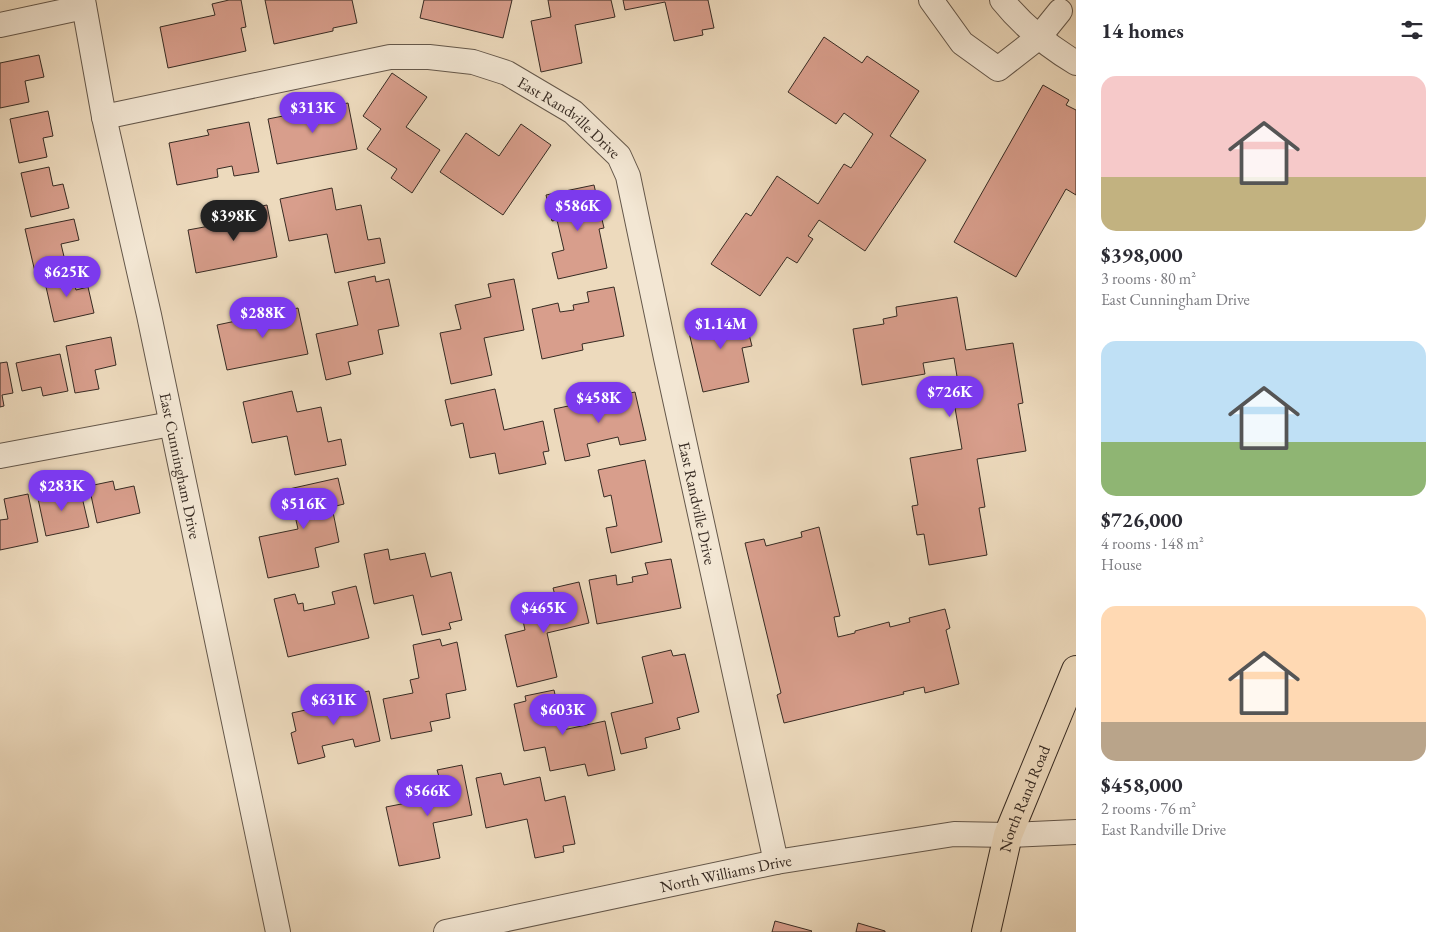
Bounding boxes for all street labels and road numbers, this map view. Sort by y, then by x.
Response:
street label: East Randville Drive [514,71,626,163]
street label: East Cunningham Drive [155,391,206,541]
street label: East Randville Drive [674,440,721,567]
street label: North Rand Road [994,741,1055,854]
street label: North Williams Drive [658,849,793,897]

